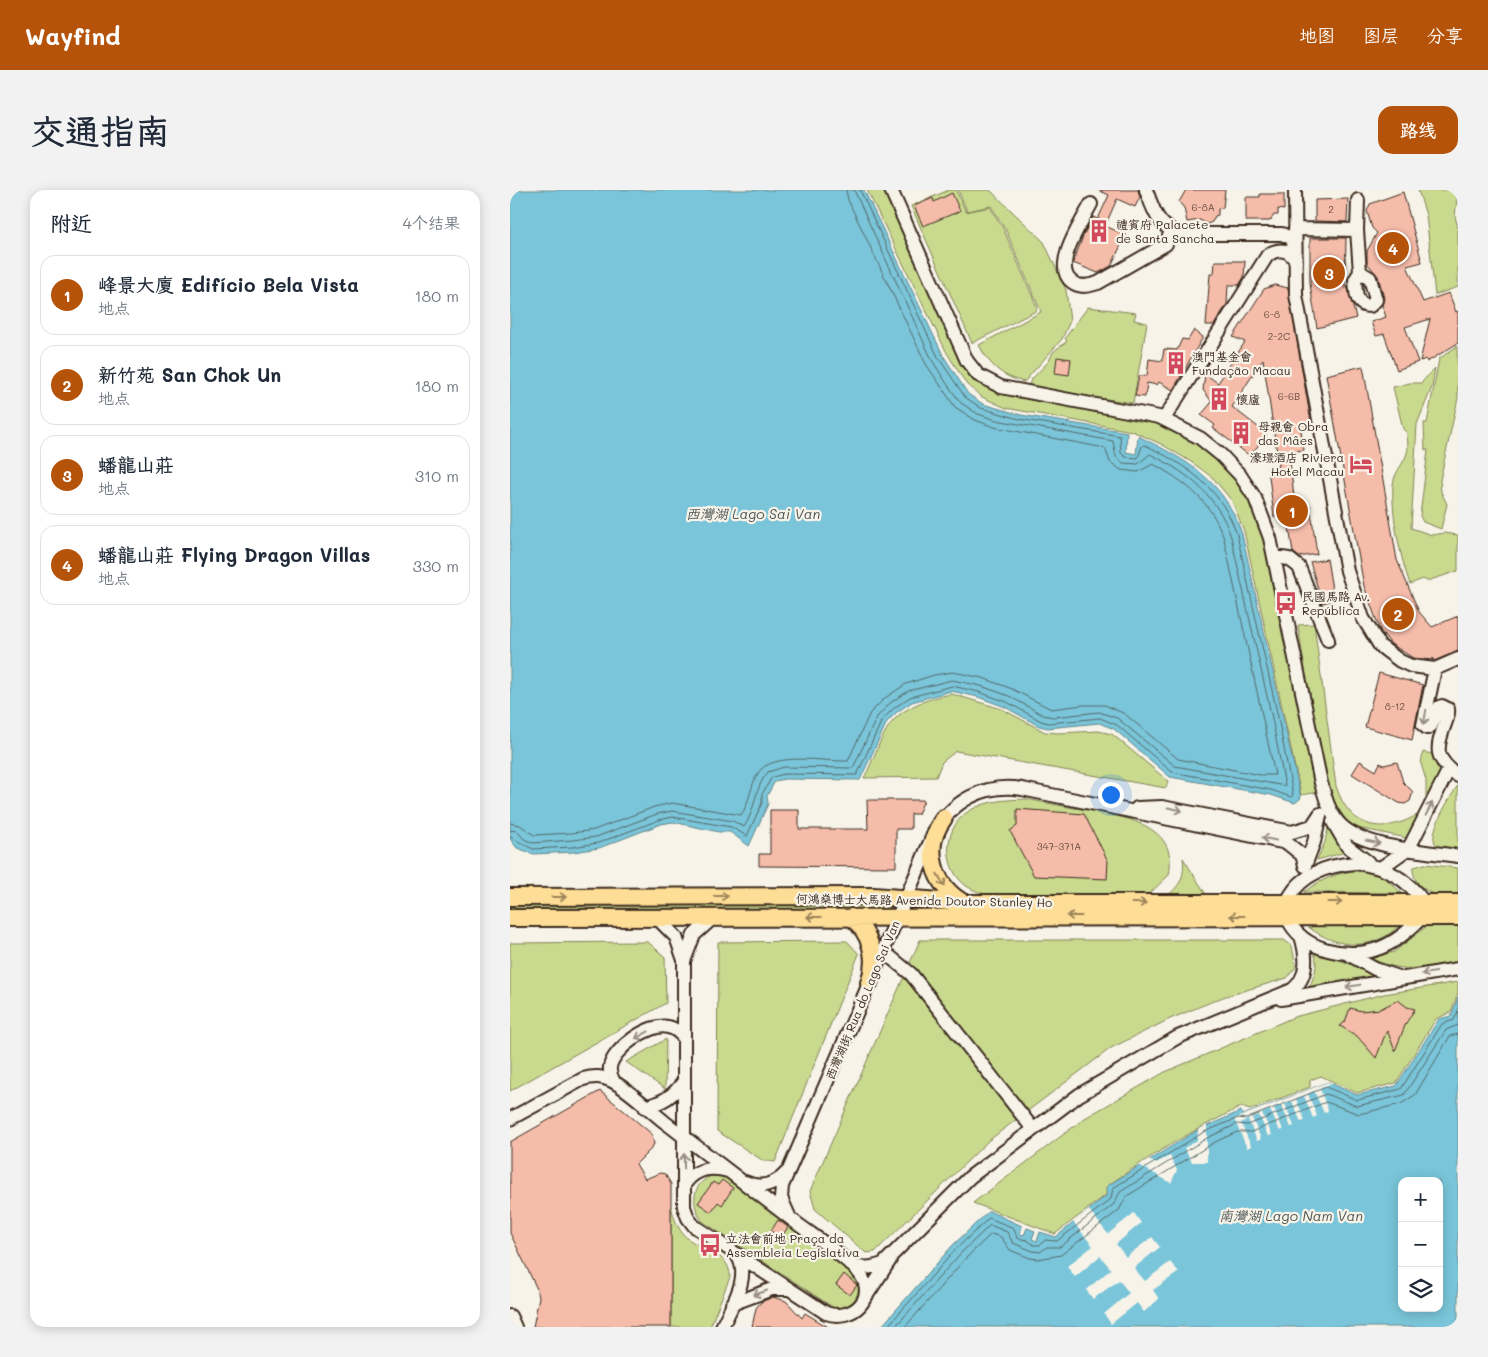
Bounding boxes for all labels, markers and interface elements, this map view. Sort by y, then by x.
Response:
text: Wayfind [25,20,121,51]
text: 地图 [1299,23,1335,47]
text: 图层 [1363,23,1399,47]
text: 分享 [1427,23,1463,47]
button: 路线 [1378,106,1458,154]
text: 交通指南 [30,107,170,153]
house number: 6-8A [1191,200,1215,214]
house number: 2 [1328,202,1334,216]
text: 附近 [50,209,92,236]
text: 4个结果 [403,212,460,233]
place label: 禮賓府 Palacete de Santa Sancha [1116,216,1215,246]
building icon: 禮賓府 Palacete de Santa Sancha [1086,218,1112,244]
pin: 4 [1377,229,1409,267]
pin: 3 [1313,254,1345,292]
text: 峰景大廈 Edifício Bela Vista [98,272,359,297]
text: 1 [63,285,71,306]
text: 180 m [414,285,459,306]
text: 地点 [98,297,130,318]
house number: 6-8 [1264,307,1280,321]
house number: 2-2C [1268,329,1290,343]
place label: 澳門基金會 Fundação Macau [1192,348,1291,378]
building icon: 澳門基金會 Fundação Macau [1163,350,1189,376]
text: 新竹苑 San Chok Un [98,362,281,387]
text: 2 [63,375,71,396]
text: 180 m [414,375,459,396]
building icon: 懷廬 [1206,386,1232,412]
text: 地点 [98,387,130,408]
house number: 6-6B [1278,389,1300,403]
place label: 懷廬 [1236,391,1260,407]
place label: 母親會 Obra das Mâes [1258,418,1329,448]
building icon: 母親會 Obra das Mâes [1228,420,1254,446]
place label: 濠璟酒店 Riviera Hotel Macau [1250,449,1344,479]
hotel icon: 濠璟酒店 Riviera Hotel Macau [1348,451,1374,477]
text: 蟠龍山莊 [98,452,174,477]
text: 3 [62,465,72,486]
text: 310 m [415,465,459,486]
text: 地点 [98,477,130,498]
pin: 1 [1276,492,1308,530]
water label: 西灣湖 Lago Sai Van [686,504,821,523]
text: 蟠龍山莊 Flying Dragon Villas [98,542,370,567]
text: 4 [62,555,72,576]
text: 330 m [413,555,459,576]
text: 地点 [98,567,130,588]
place label: 民國馬路 Av. República [1302,588,1370,618]
bus stop icon: 民國馬路 Av. República [1273,590,1299,616]
pin: 2 [1382,595,1414,633]
house number: 8-12 [1385,699,1405,713]
one-way arrow [1419,708,1429,724]
your location [1098,782,1124,808]
one-way arrow [1424,801,1434,816]
one-way arrow [1166,805,1182,815]
one-way arrow [1261,834,1277,843]
one-way arrow [1365,837,1381,847]
house number: 347-371A [1037,839,1081,853]
one-way arrow [936,872,946,886]
street label: 何鴻燊博士大馬路 Avenida Doutor Stanley Ho [796,890,1052,910]
one-way arrow [712,891,729,901]
one-way arrow [550,892,566,902]
one-way arrow [1326,897,1343,907]
one-way arrow [1130,898,1147,908]
one-way arrow [1067,911,1083,921]
one-way arrow [1229,911,1246,921]
one-way arrow [806,912,822,922]
street label: 西灣湖街 Rua do Lago Sai Van [821,918,903,1082]
one-way arrow [1422,968,1438,978]
one-way arrow [1345,982,1361,992]
one-way arrow [635,1030,649,1040]
one-way arrow [679,1153,689,1169]
map controls [1398,1177,1443,1312]
button: + [1398,1177,1443,1222]
water label: 南灣湖 Lago Nam Van [1219,1206,1363,1225]
button: − [1398,1222,1443,1267]
place label: 立法會前地 Praça da Assembleia Legislativa [726,1230,860,1260]
bus stop icon: 立法會前地 Praça da Assembleia Legislativa [697,1232,723,1258]
button: layers [1398,1267,1443,1312]
one-way arrow [752,1288,768,1298]

